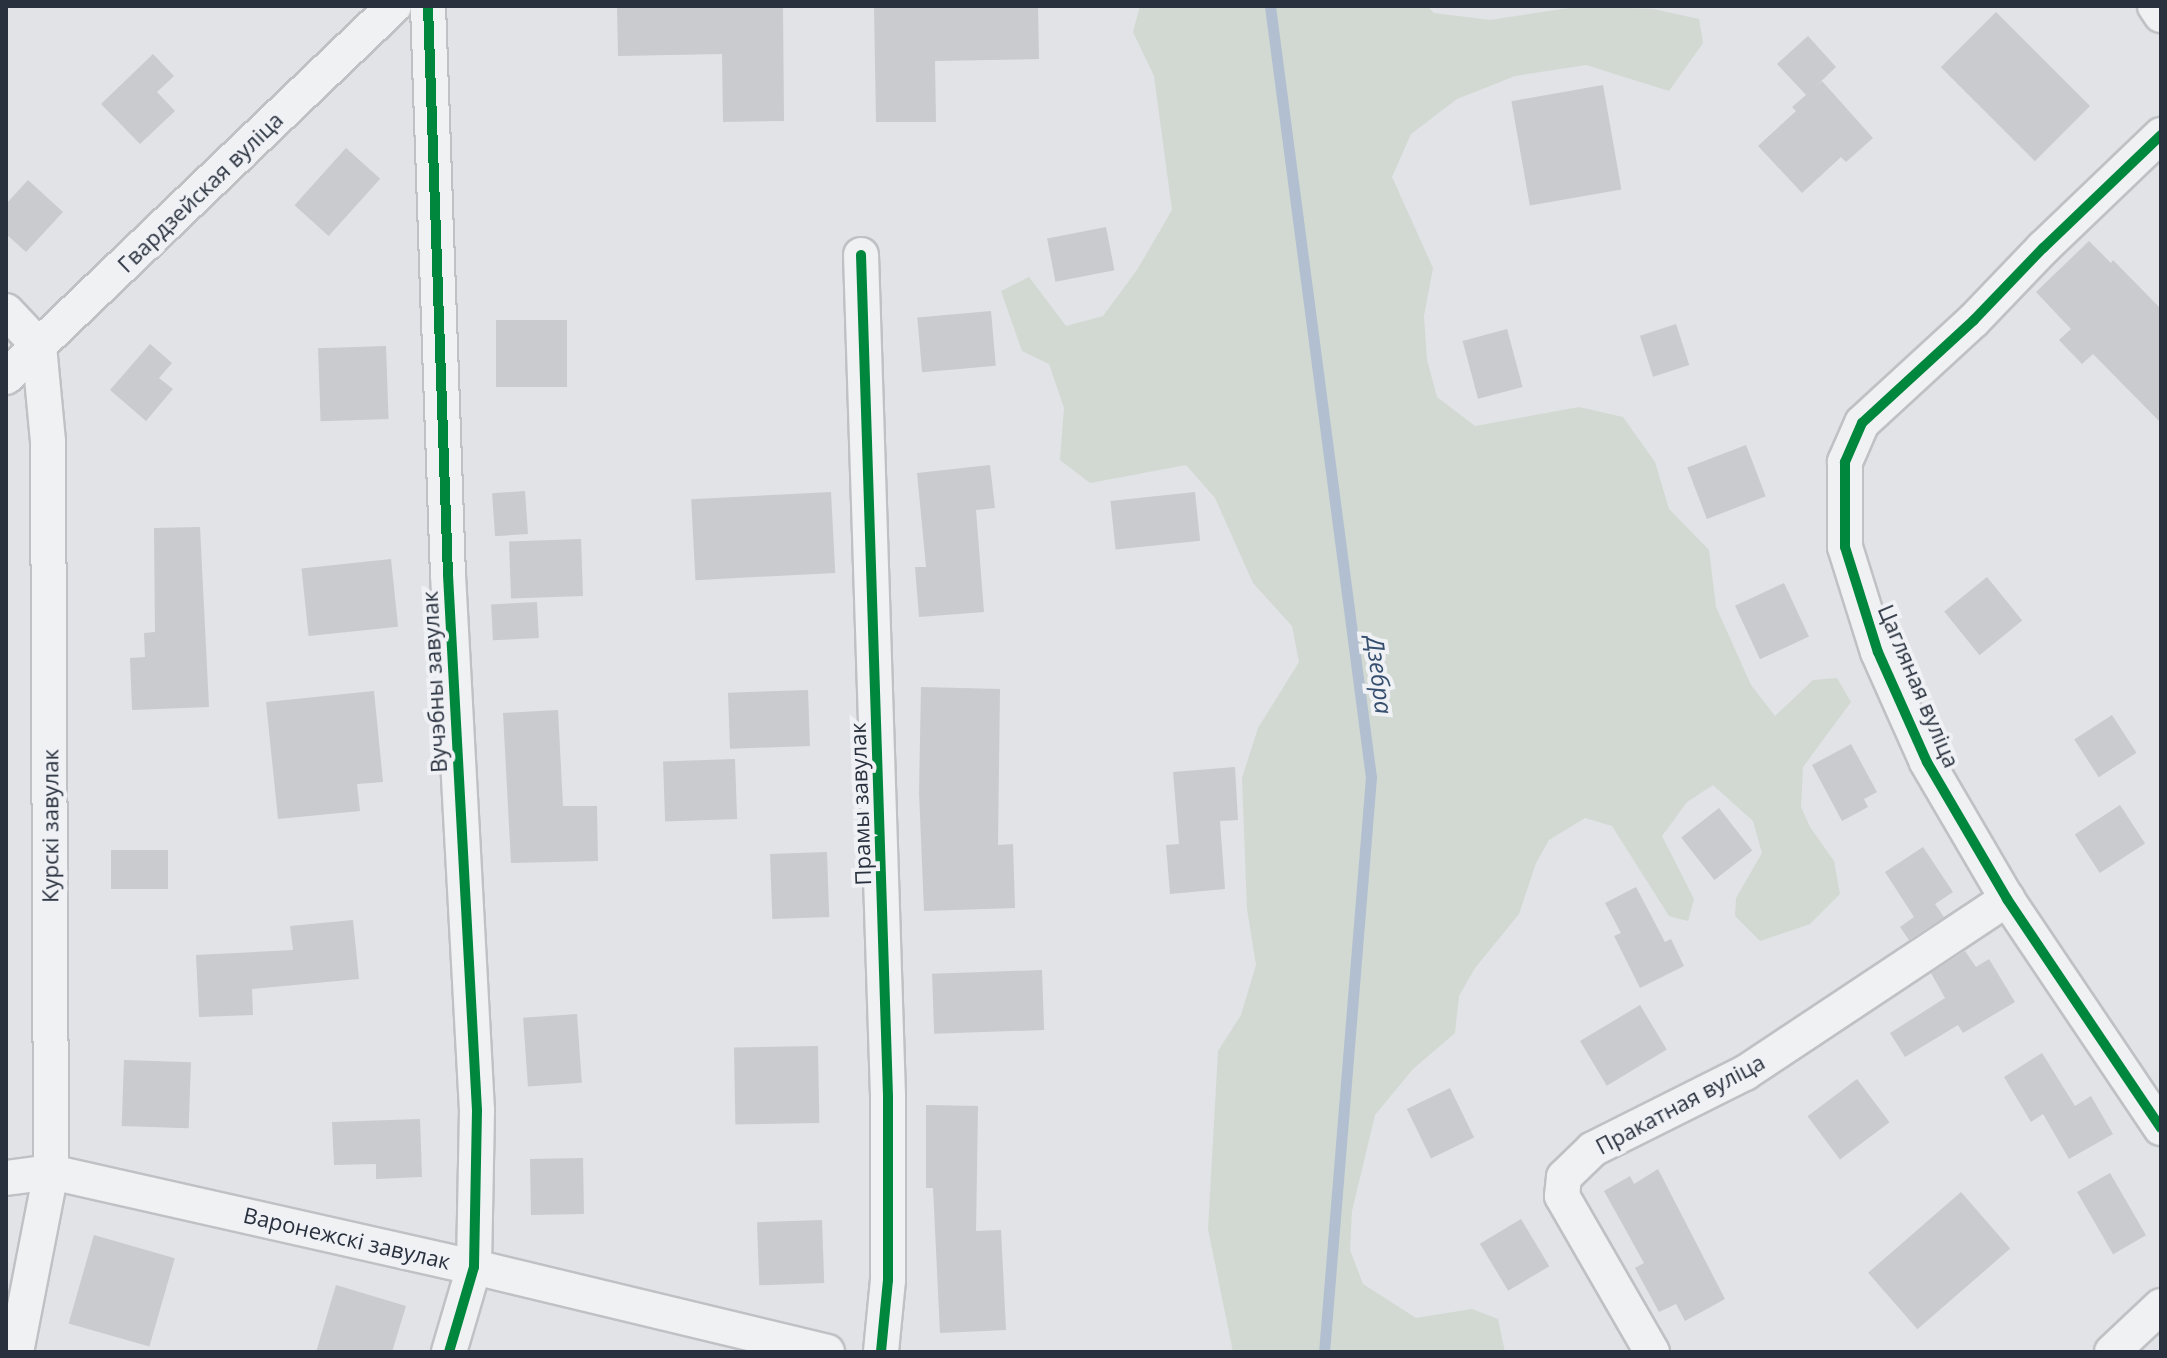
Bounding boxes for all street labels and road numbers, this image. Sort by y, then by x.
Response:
street label: Гвардзейская вуліца [112,106,288,278]
street label: Вучэбны завулак [416,591,452,773]
street label: Цагляная вуліца [1873,601,1965,771]
street label: Прамы завулак [844,722,876,886]
street label: Курскі завулак [37,749,63,903]
street label: Пракатная вуліца [1591,1048,1769,1160]
street label: Варонежскі завулак [241,1201,453,1275]

